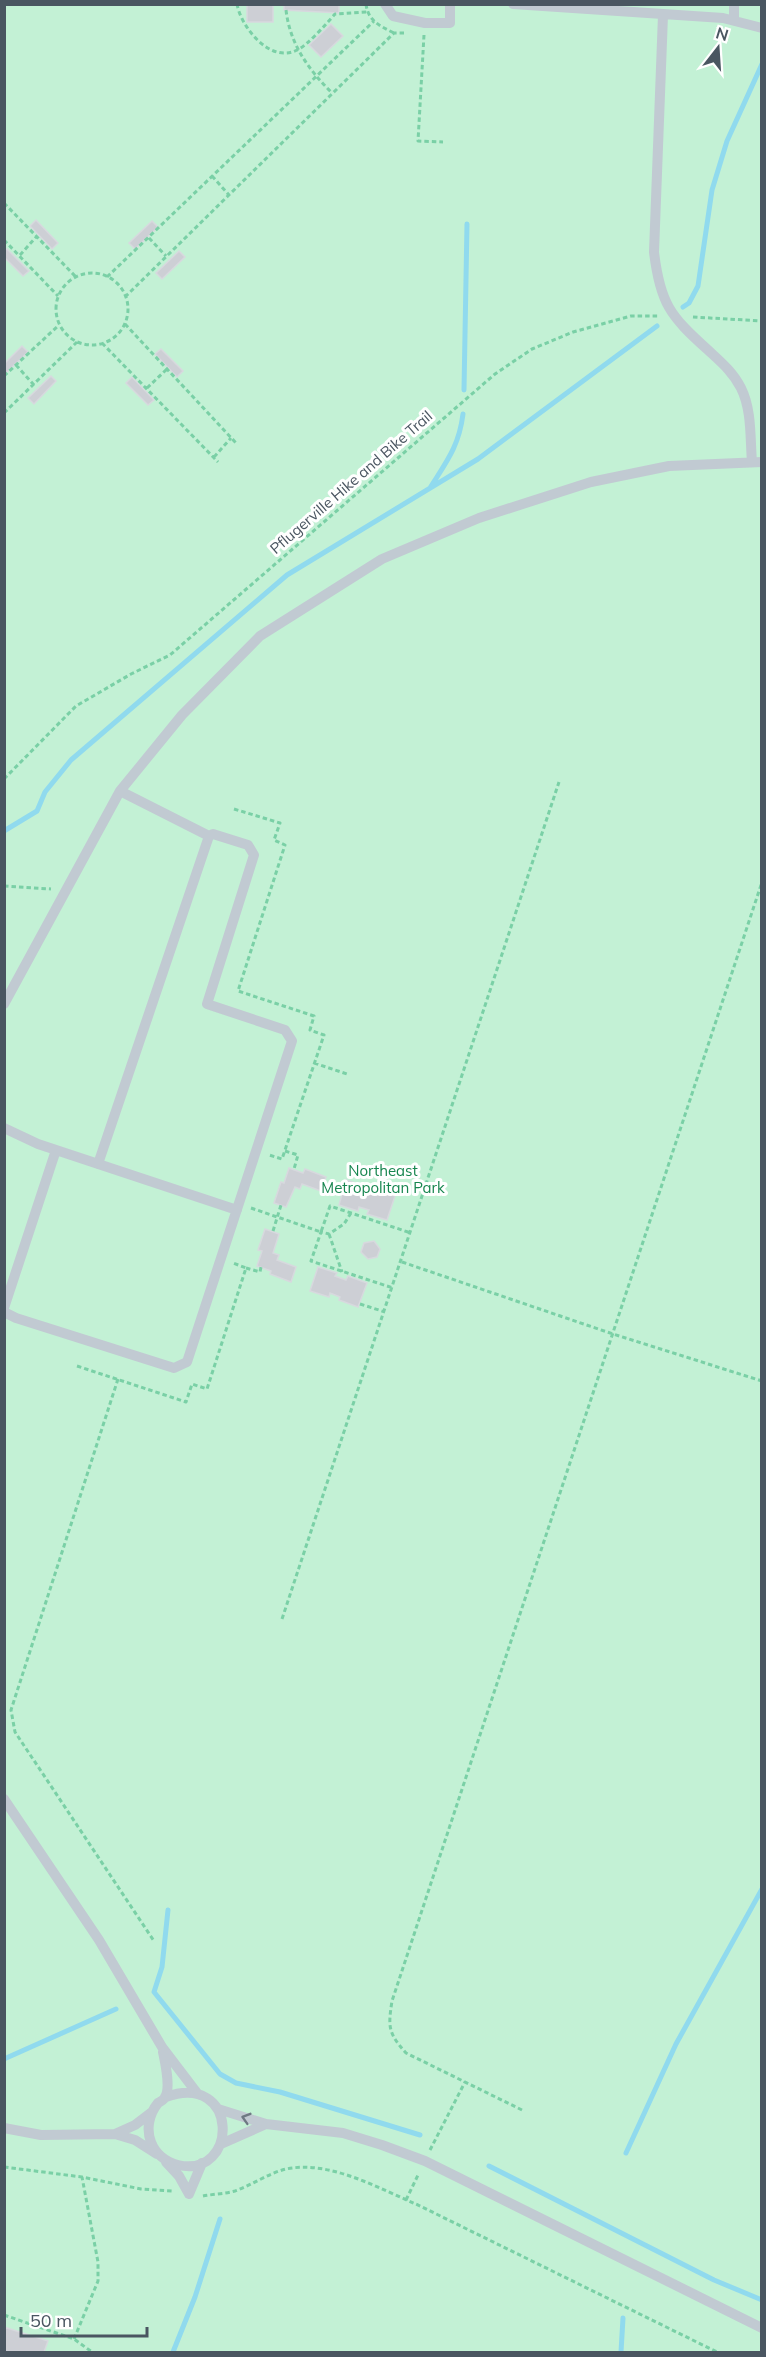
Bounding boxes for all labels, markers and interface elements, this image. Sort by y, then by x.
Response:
north arrow [688,18,748,78]
text: N [714,22,731,45]
street label: Pflugerville Hike and Bike Trail [266,406,436,558]
park label: Northeast Metropolitan Park [321,1161,445,1197]
one-way arrow [241,2113,252,2125]
scale bar [21,2300,147,2338]
text: 50 m [30,2309,72,2332]

